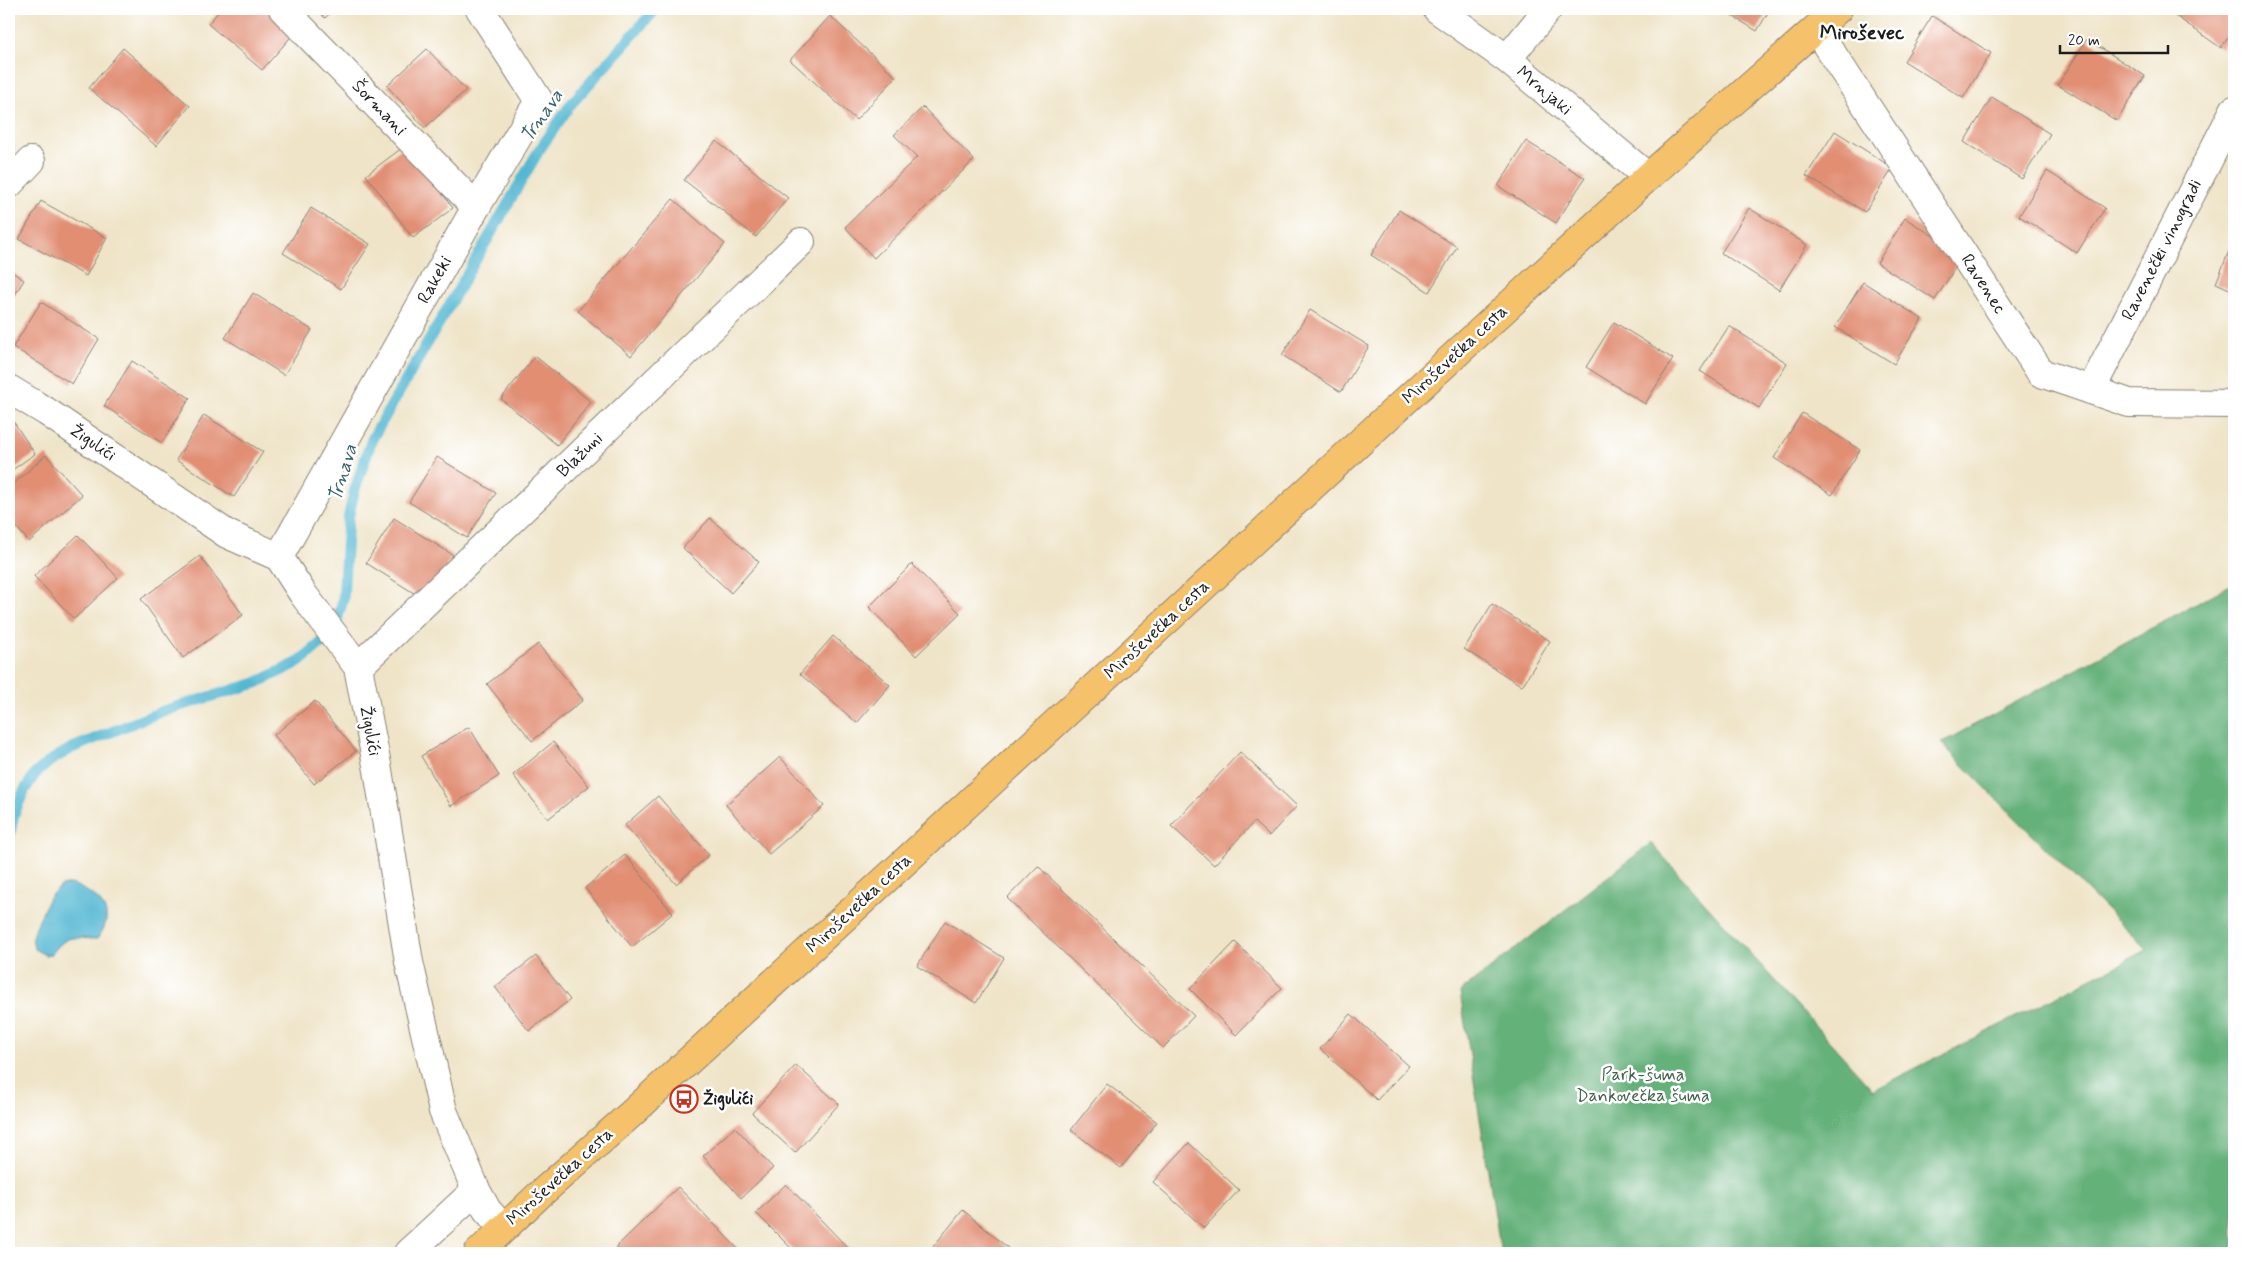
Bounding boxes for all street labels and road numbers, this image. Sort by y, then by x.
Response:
street label: Mrnjaki [1511,61,1577,121]
street label: Šormani [346,75,412,141]
street label: Ravenečki vinogradi [2116,175,2208,325]
street label: Ravenec [1955,250,2011,318]
street label: Rakeki [412,252,458,308]
street label: Miroševečka cesta [1397,300,1513,410]
street label: Žigulići [65,419,121,467]
street label: Blažuni [552,427,608,483]
street label: Miroševečka cesta [1099,575,1215,685]
street label: Žigulići [353,704,387,758]
street label: Miroševečka cesta [801,849,917,959]
street label: Miroševečka cesta [501,1123,619,1231]

